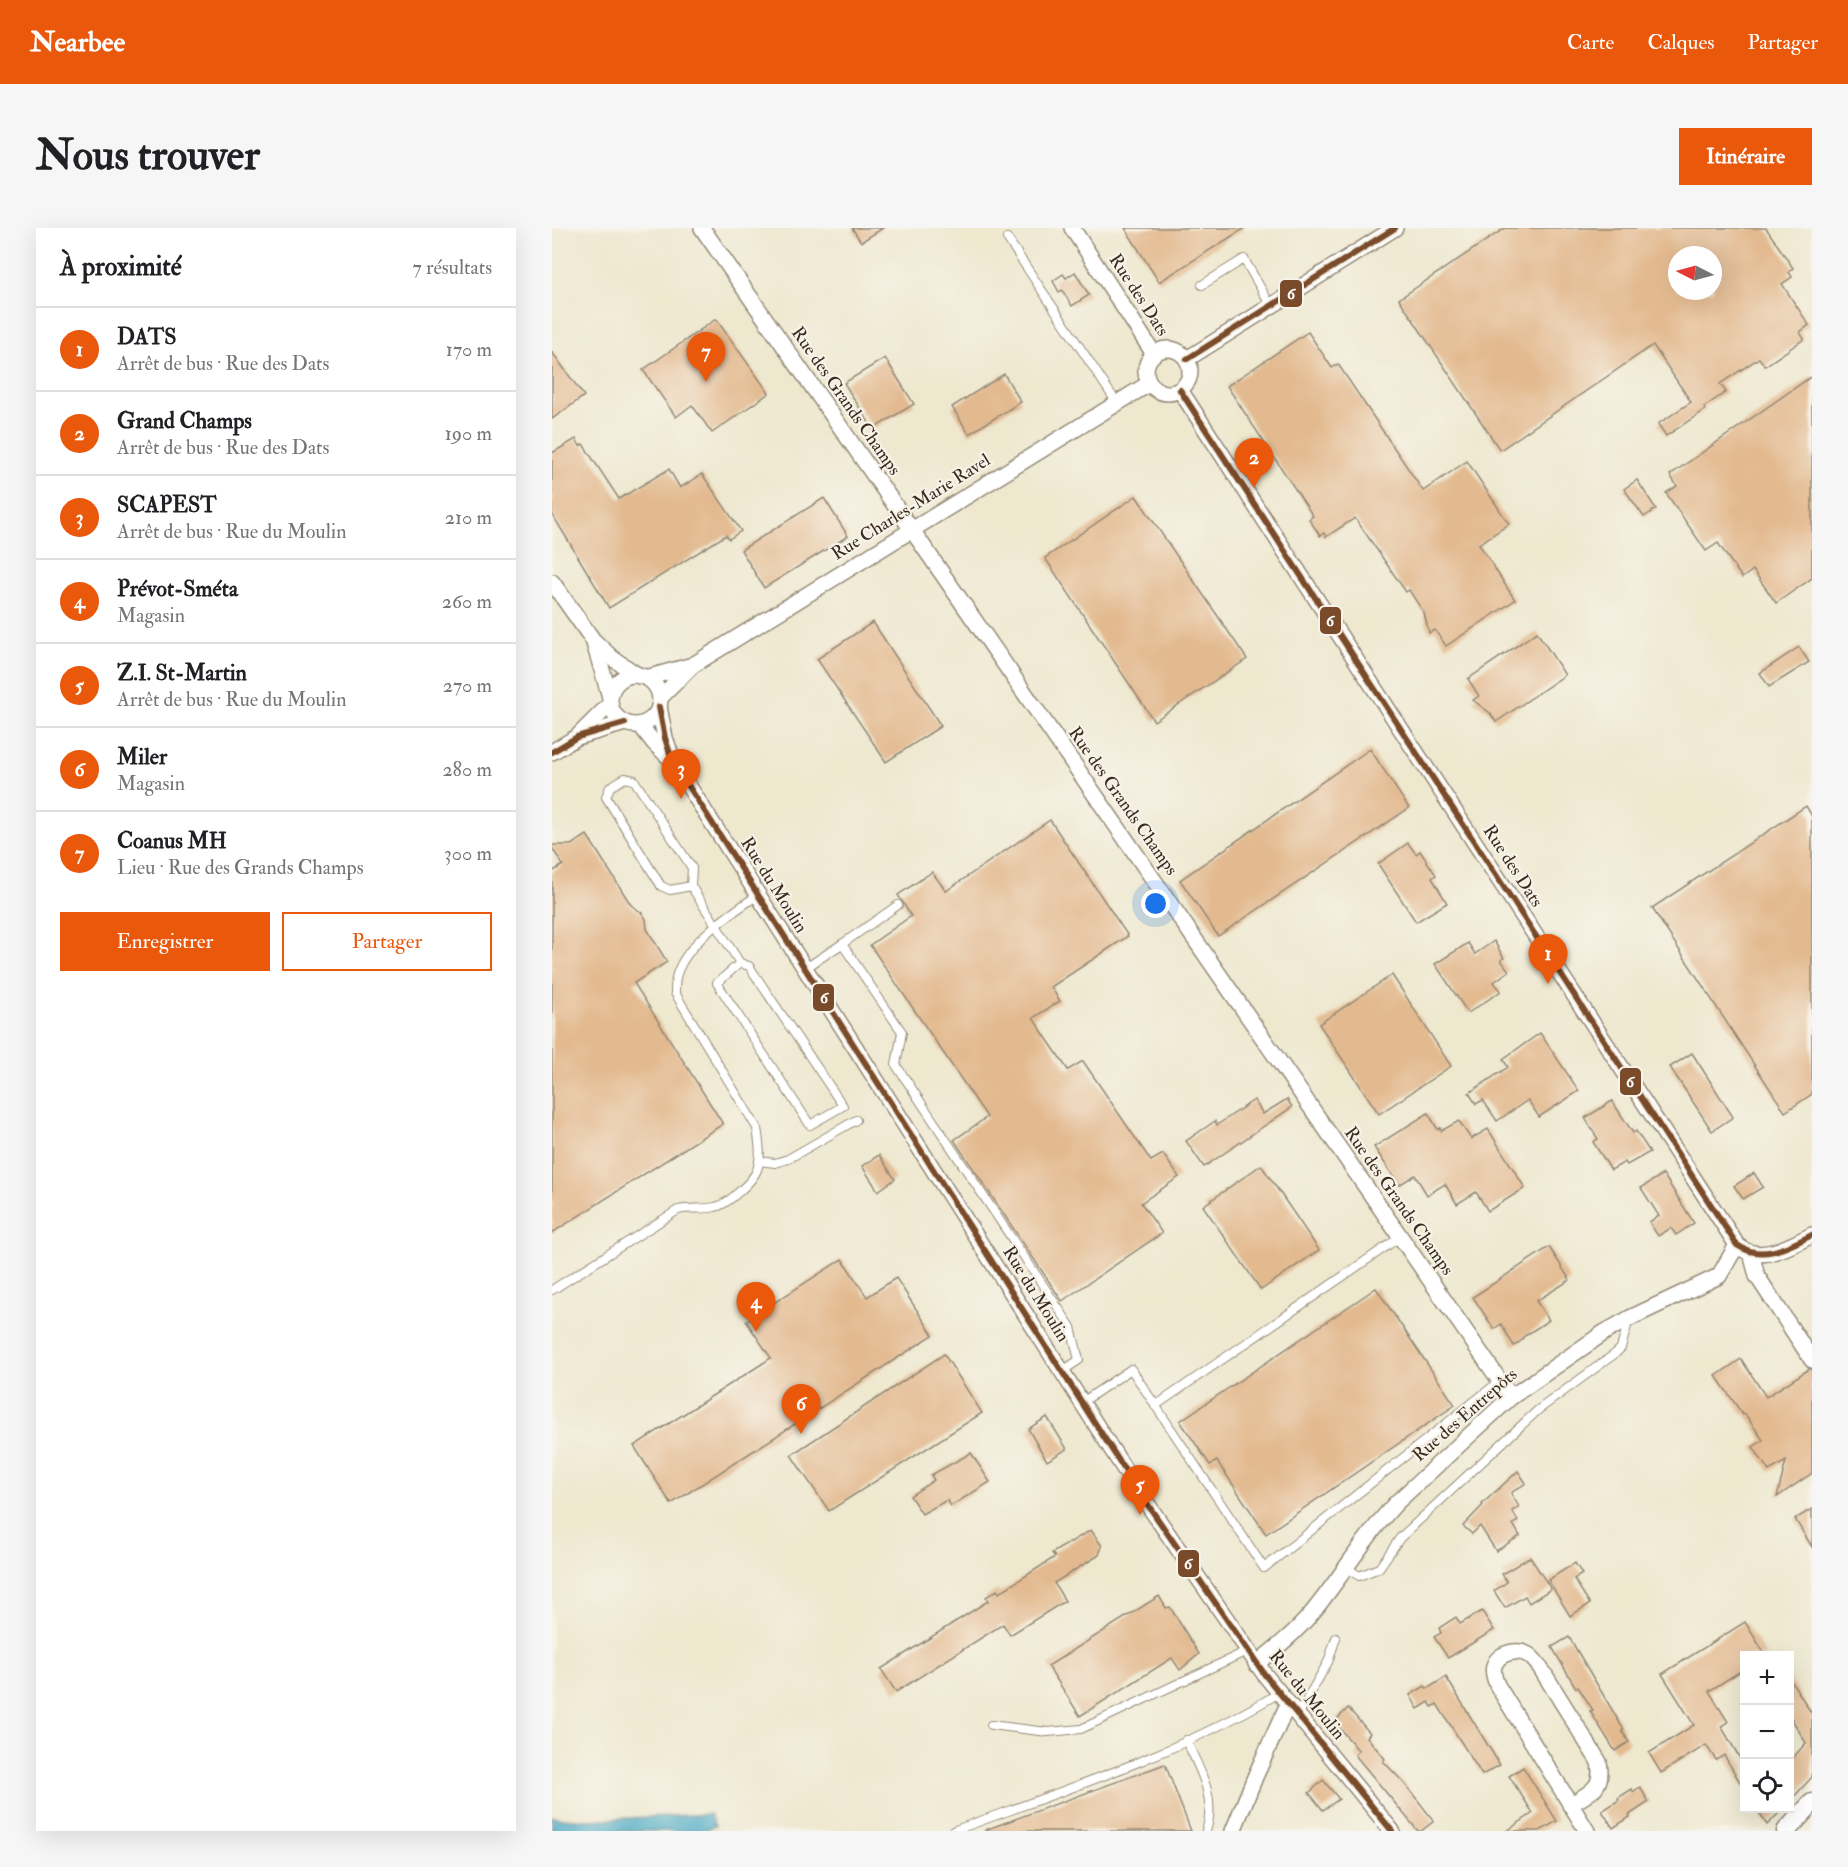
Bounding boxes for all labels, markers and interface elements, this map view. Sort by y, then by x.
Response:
text: Nearbee [30,25,125,60]
text: Carte [1567,29,1614,56]
text: Calques [1647,29,1714,56]
text: Partager [1747,29,1818,56]
button: Itinéraire [1679,128,1812,185]
text: Nous trouver [36,130,260,182]
north arrow [1668,246,1722,300]
street label: Rue des Dats [1104,249,1174,341]
text: À proximité [60,251,182,283]
text: 7 résultats [413,255,492,280]
line badge: 6 [1279,279,1303,308]
text: 6 [1287,284,1297,304]
street label: Rue des Grands Champs [786,322,906,480]
text: DATS [117,323,176,351]
pin: 7 [686,332,726,382]
text: 1 [76,337,83,362]
text: 170 m [446,337,492,362]
text: Arrêt de bus · Rue des Dats [117,351,329,376]
text: Grand Champs [117,407,252,435]
text: 2 [74,421,85,446]
text: 190 m [445,421,492,446]
text: Arrêt de bus · Rue des Dats [117,435,329,460]
pin: 2 [1234,438,1274,488]
street label: Rue Charles-Marie Ravel [827,449,995,565]
text: SCAPEST [117,491,217,519]
text: 3 [76,505,83,530]
text: 210 m [445,505,492,530]
text: Arrêt de bus · Rue du Moulin [117,519,346,544]
text: Prévot-Sméta [117,575,238,603]
text: 4 [74,589,85,614]
text: 260 m [442,589,492,614]
text: Magasin [117,603,185,628]
line badge: 6 [1319,606,1342,635]
text: 6 [1326,611,1336,631]
text: Z.I. St-Martin [117,659,247,687]
text: 5 [75,673,84,698]
text: 270 m [443,673,492,698]
text: Arrêt de bus · Rue du Moulin [117,687,346,712]
street label: Rue des Grands Champs [1063,722,1183,880]
text: Miler [117,743,167,771]
pin: 3 [662,750,700,799]
text: 6 [74,757,85,782]
text: 280 m [442,757,492,782]
text: Magasin [117,771,185,796]
street label: Rue des Dats [1478,820,1548,912]
text: Coanus MH [117,827,227,855]
street label: Rue du Moulin [735,833,813,937]
text: 7 [75,841,84,866]
text: 300 m [444,841,492,866]
text: Lieu · Rue des Grands Champs [117,855,364,880]
your location [1141,889,1170,918]
button: Enregistrer [60,912,270,971]
button: Partager [282,912,492,971]
pin: 1 [1528,934,1568,984]
line badge: 6 [812,983,835,1012]
text: 6 [820,988,830,1008]
line badge: 6 [1619,1067,1642,1096]
text: 6 [1626,1072,1636,1092]
street label: Rue des Grands Champs [1339,1122,1459,1280]
street label: Rue du Moulin [997,1242,1075,1346]
pin: 4 [736,1282,776,1332]
street label: Rue des Entrepôts [1408,1363,1522,1467]
pin: 6 [782,1384,820,1434]
pin: 5 [1120,1466,1160,1515]
line badge: 6 [1177,1549,1200,1578]
text: 6 [1184,1554,1194,1574]
street label: Rue du Moulin [1264,1645,1350,1745]
map controls [1740,1651,1794,1813]
button: + [1740,1651,1794,1705]
button: − [1740,1705,1794,1759]
button: locate [1740,1759,1794,1813]

